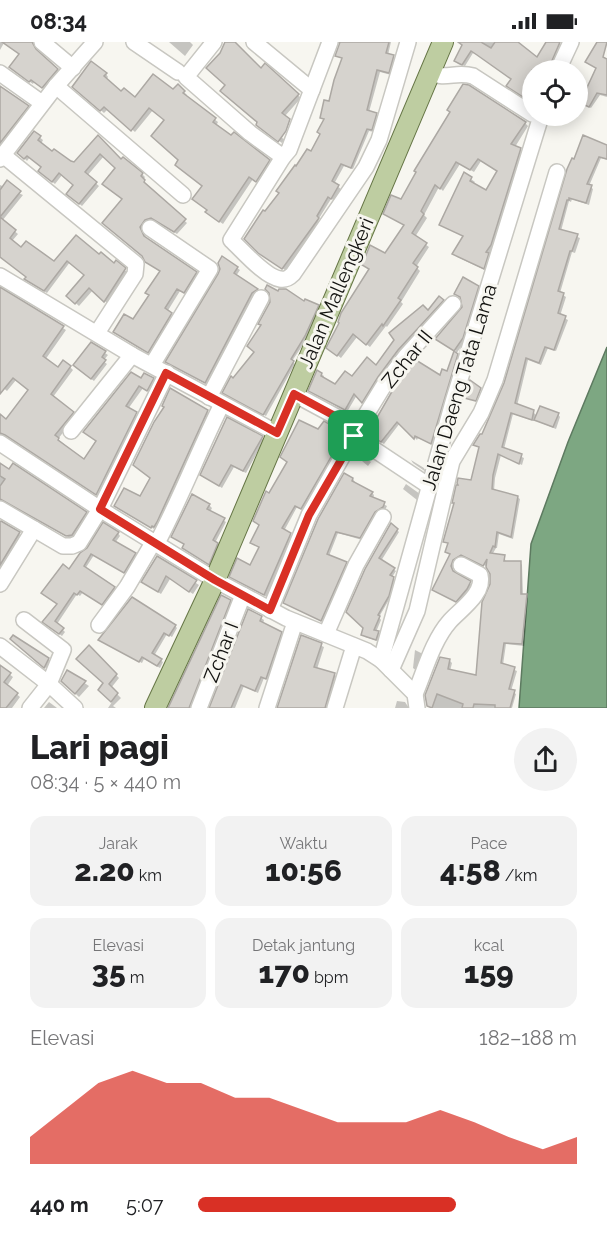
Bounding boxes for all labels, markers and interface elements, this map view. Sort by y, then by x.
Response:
text: 08:34 [30,8,87,34]
map controls [522,60,588,126]
button: locate [522,60,588,126]
street label: Jalan Mallengkeri [293,214,379,372]
street label: Jalan Daeng Tata Lama [416,281,502,493]
street label: Zchar II [376,325,438,393]
pin [328,410,379,461]
icon: arrive [337,419,370,452]
street label: Zchar I [199,619,243,685]
text: Lari pagi [30,728,169,767]
button: share [514,728,577,791]
text: 08:34 · 5 × 440 m [30,770,181,794]
text: Jarak [99,834,138,853]
text: Waktu [280,834,327,853]
text: Pace [470,834,507,853]
text: 2.20 [74,853,135,888]
text: 10:56 [265,853,342,888]
text: 4:58 [440,853,501,888]
text: km [135,866,162,885]
text: /km [501,866,538,885]
text: Elevasi [92,936,144,955]
text: Detak jantung [252,936,355,955]
text: kcal [474,936,504,955]
text: 35 [92,955,126,990]
text: 170 [259,955,310,990]
text: 159 [464,955,514,990]
text: m [126,968,144,987]
text: bpm [310,968,348,987]
text: Elevasi [30,1026,94,1050]
text: 182–188 m [479,1026,577,1050]
text: 440 m [30,1193,89,1217]
text: 5:07 [126,1193,163,1217]

